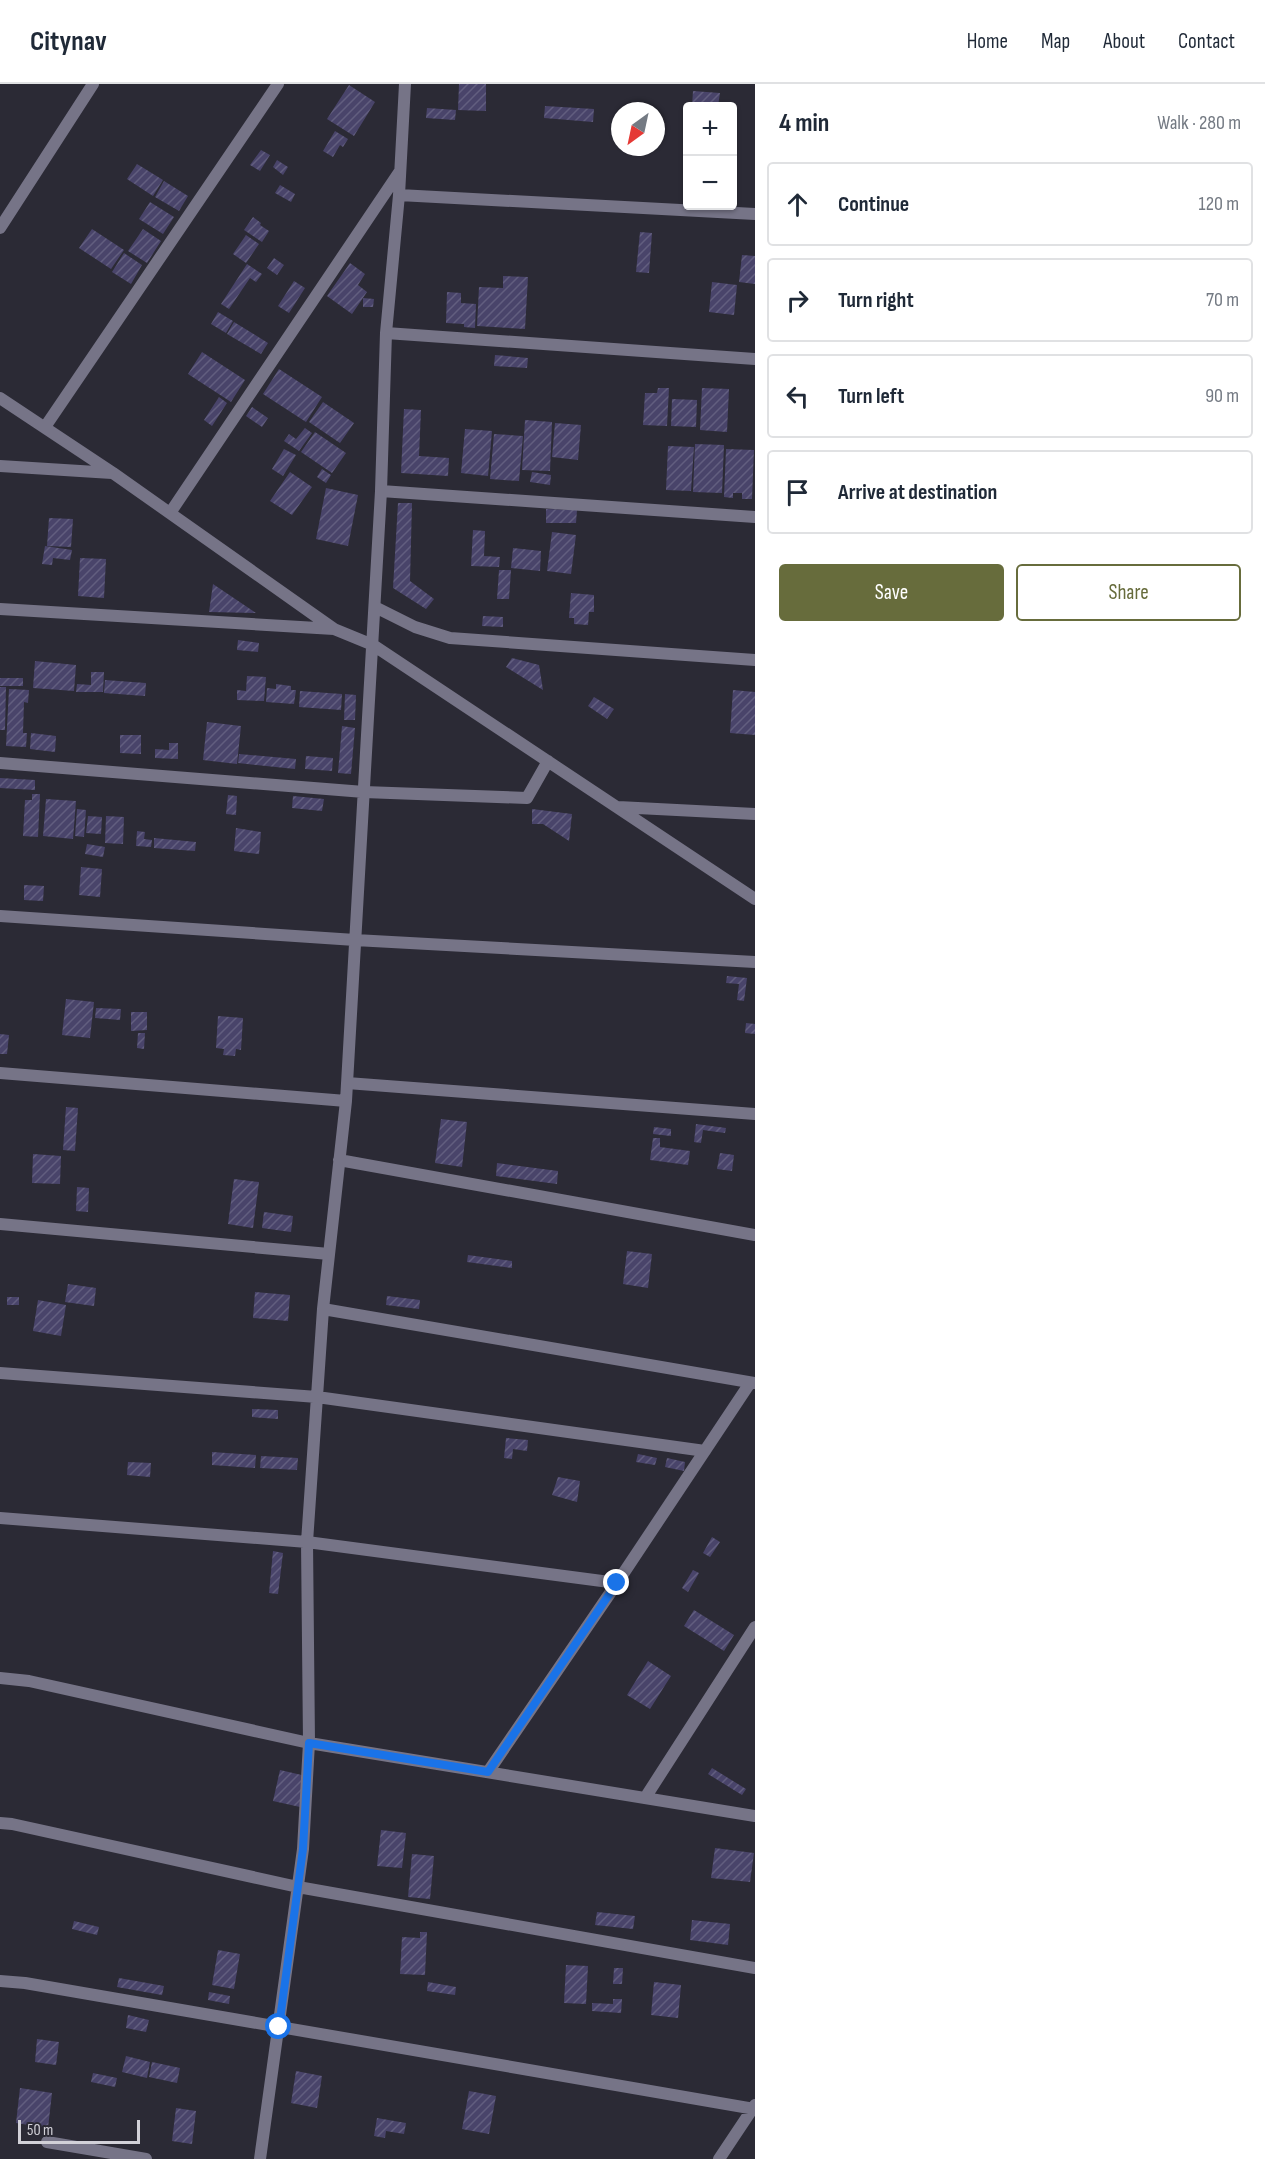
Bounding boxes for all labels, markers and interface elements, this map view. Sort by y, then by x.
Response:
text: Citynav [30,25,107,58]
text: Home [967,29,1008,54]
text: Map [1041,29,1070,54]
text: About [1103,29,1145,54]
text: Contact [1178,29,1235,54]
north arrow [611,102,665,156]
map controls [683,102,737,210]
button: + [683,102,737,156]
text: 4 min [779,108,829,139]
text: Walk · 280 m [1157,111,1241,135]
button: − [683,156,737,210]
icon: ahead [781,188,814,221]
text: Continue [838,191,909,218]
text: 120 m [1199,192,1239,216]
icon: right [781,284,814,317]
text: Turn right [838,287,914,314]
text: 70 m [1206,288,1239,312]
icon: left [781,380,814,413]
text: Turn left [838,383,904,410]
text: 90 m [1205,384,1239,408]
icon: arrive [781,476,814,509]
text: Arrive at destination [838,479,997,506]
button: Save [779,564,1004,621]
button: Share [1016,564,1241,621]
route end [603,1569,629,1595]
route start [265,2013,291,2039]
scale bar [18,2117,140,2144]
text: 50 m [27,2121,53,2140]

